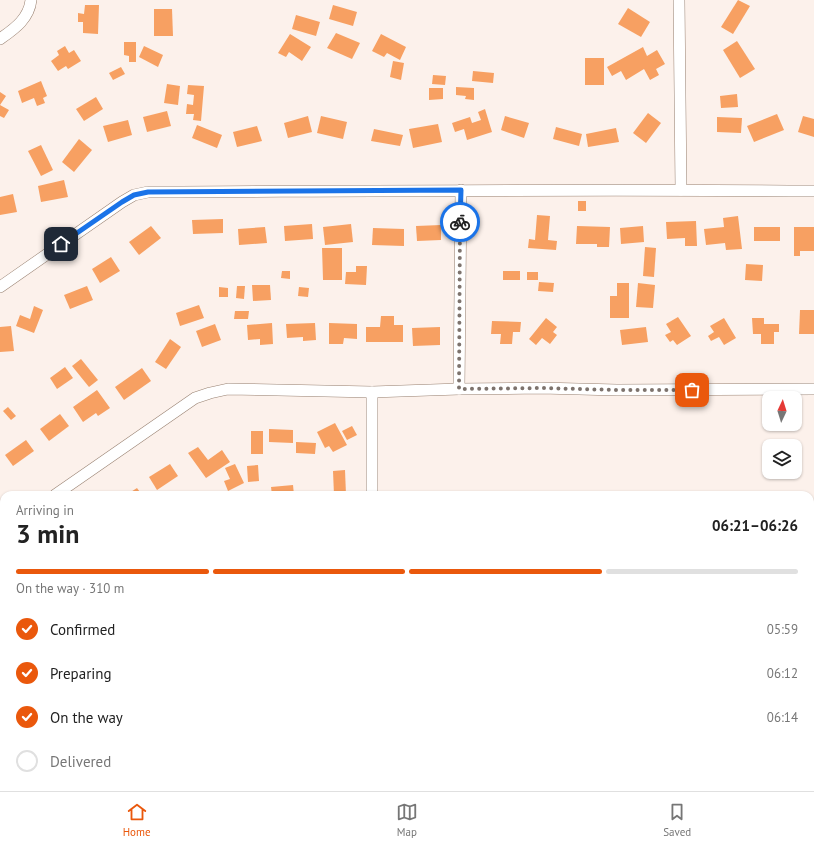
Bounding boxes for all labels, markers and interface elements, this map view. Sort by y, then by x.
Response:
courier [440,202,480,242]
icon: bike [449,211,471,233]
pin [44,227,78,261]
icon: home [50,233,72,255]
pin [675,373,709,407]
icon: bag [681,379,703,401]
north arrow [762,391,802,431]
map controls [762,391,802,479]
button: layers [762,439,802,479]
text: Arriving in [16,502,74,519]
text: 06:21–06:26 [712,516,798,535]
text: 3 min [16,517,79,550]
text: On the way · 310 m [16,580,124,597]
icon: check [16,618,38,640]
text: Confirmed [50,620,115,639]
text: 05:59 [767,621,798,638]
icon: check [16,662,38,684]
text: Preparing [50,664,112,683]
text: 06:12 [767,665,798,682]
icon: check [16,706,38,728]
text: On the way [50,708,123,727]
text: 06:14 [767,709,798,726]
text: Delivered [50,752,111,771]
tab: Home [123,801,151,839]
tab: Map [396,801,418,839]
tab: Saved [663,801,691,839]

